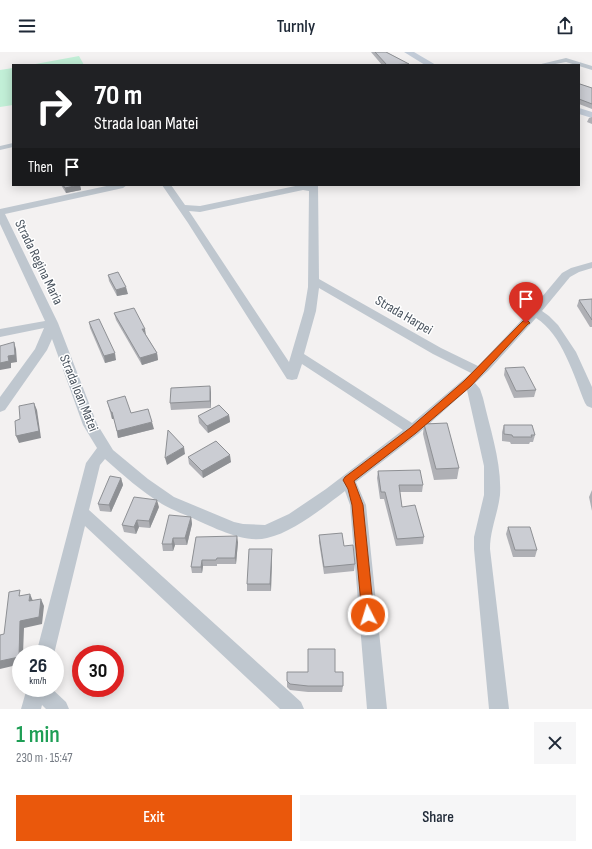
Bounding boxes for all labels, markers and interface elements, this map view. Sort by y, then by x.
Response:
icon: menu [16,15,38,37]
icon: share [554,15,576,37]
text: Turnly [277,16,315,37]
text: 70 m [94,79,142,112]
icon: right [28,80,80,132]
text: Strada Ioan Matei [94,113,198,134]
icon: arrive [61,156,83,178]
text: Then [28,158,53,177]
street label: Strada Regina Maria [11,217,67,307]
pin [509,282,543,323]
icon: arrive [515,288,537,310]
street label: Strada Harpei [372,292,436,338]
street label: Strada Ioan Matei [56,352,102,434]
position arrow [347,594,389,636]
speed limit sign: 30 [72,645,124,697]
text: 26 [29,654,47,678]
text: km/h [29,675,47,687]
text: 1 min [16,720,60,749]
button: close [534,722,576,764]
text: 230 m · 15:47 [16,750,73,766]
button: Exit [16,795,292,841]
button: Share [300,795,576,841]

